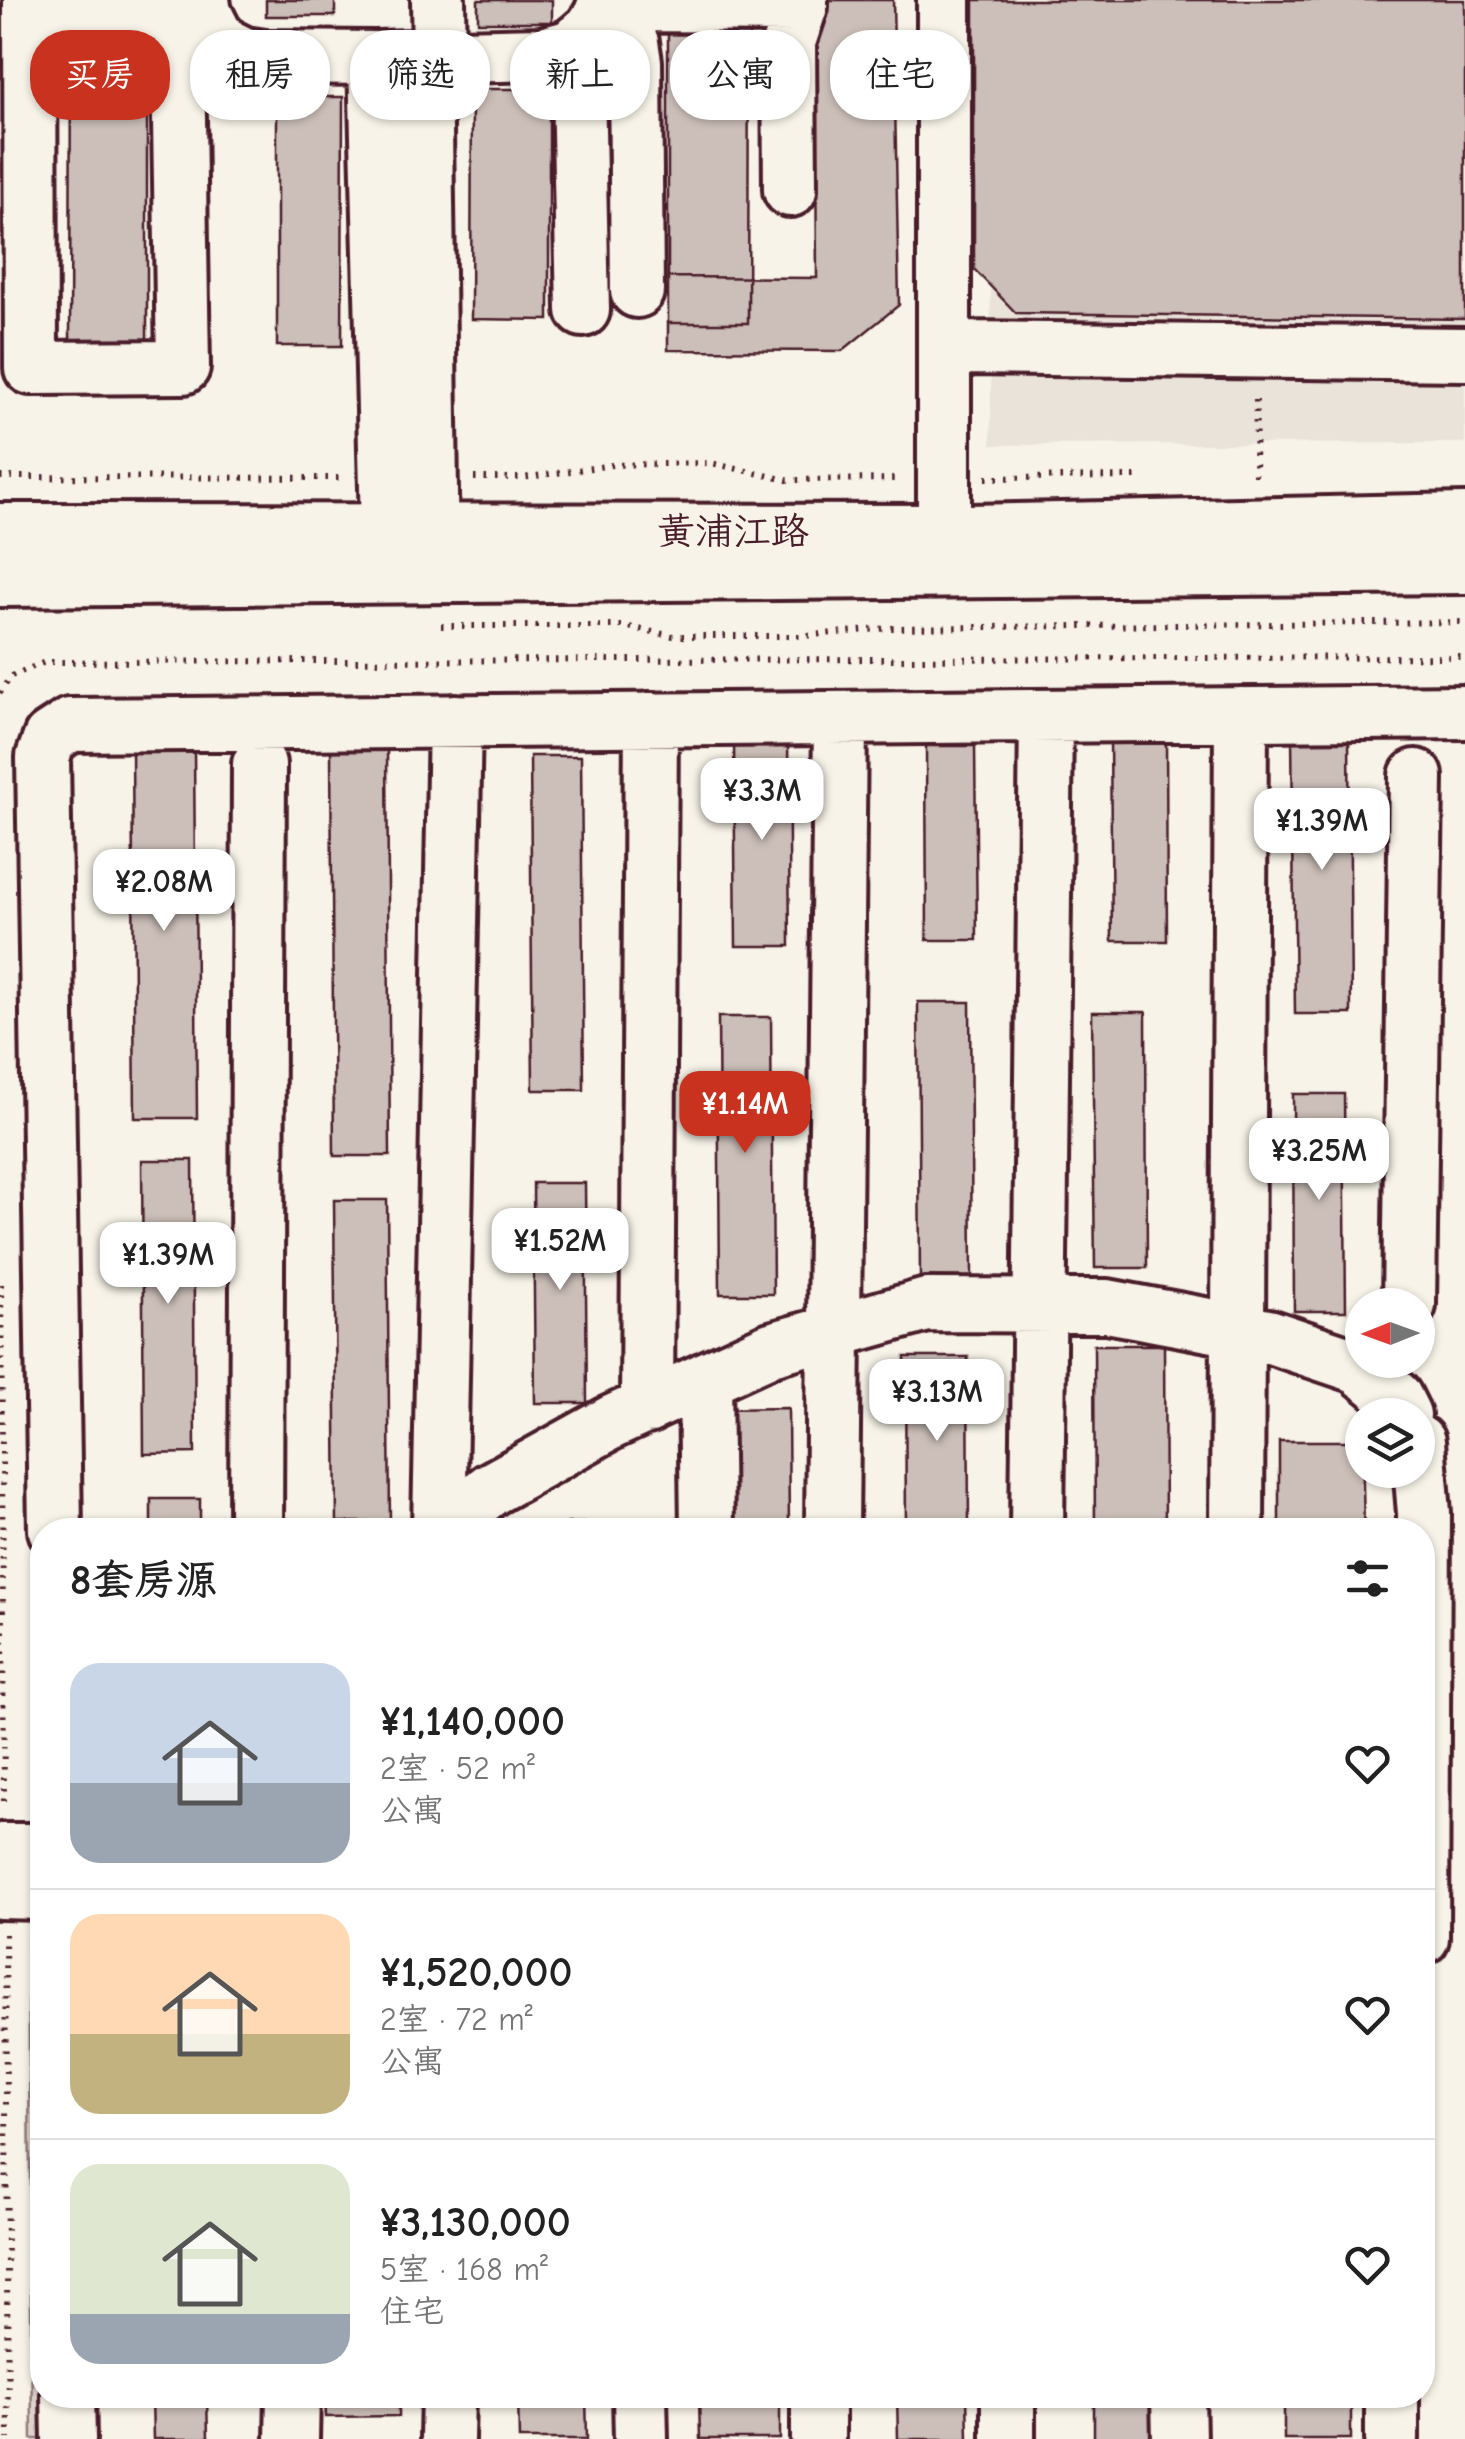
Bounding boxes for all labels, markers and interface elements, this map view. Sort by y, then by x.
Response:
chip: 买房 [30,30,170,120]
chip: 租房 [190,30,330,120]
chip: 筛选 [350,30,490,120]
chip: 新上 [510,30,650,120]
chip: 公寓 [670,30,810,120]
chip: 住宅 [830,30,970,120]
street label: 黄浦江路 [657,510,809,554]
pin: ¥3.3M [692,758,832,843]
text: ¥3.3M [723,772,801,809]
pin: ¥1.39M [1241,788,1403,873]
text: ¥1.39M [1276,802,1368,839]
pin: ¥2.08M [83,849,245,934]
text: ¥2.08M [115,863,213,900]
pin: ¥1.14M [664,1071,826,1156]
text: ¥1.14M [701,1085,789,1122]
pin: ¥3.25M [1238,1118,1400,1203]
text: ¥3.25M [1271,1132,1367,1169]
pin: ¥1.52M [479,1208,641,1293]
pin: ¥1.39M [87,1222,249,1307]
text: ¥1.52M [514,1222,606,1259]
text: ¥1.39M [122,1236,214,1273]
north arrow [1345,1288,1435,1378]
map controls [1345,1288,1435,1488]
pin: ¥3.13M [856,1359,1018,1444]
text: ¥3.13M [891,1373,983,1410]
button: layers [1345,1398,1435,1488]
icon: filters [1340,1551,1395,1606]
text: 8套房源 [70,1556,218,1605]
text: ¥1,140,000 [380,1697,565,1746]
icon: home [150,1703,270,1823]
icon: heart [1340,1736,1395,1791]
text: 2室 · 52 m² [380,1750,535,1787]
text: 公寓 [380,1792,444,1829]
text: ¥1,520,000 [380,1948,573,1997]
icon: home [150,1954,270,2074]
icon: heart [1340,1987,1395,2042]
text: 2室 · 72 m² [380,2001,533,2038]
text: 公寓 [380,2043,444,2080]
text: ¥3,130,000 [380,2198,571,2247]
icon: home [150,2204,270,2324]
icon: heart [1340,2237,1395,2292]
text: 5室 · 168 m² [380,2251,548,2288]
text: 住宅 [380,2293,444,2330]

